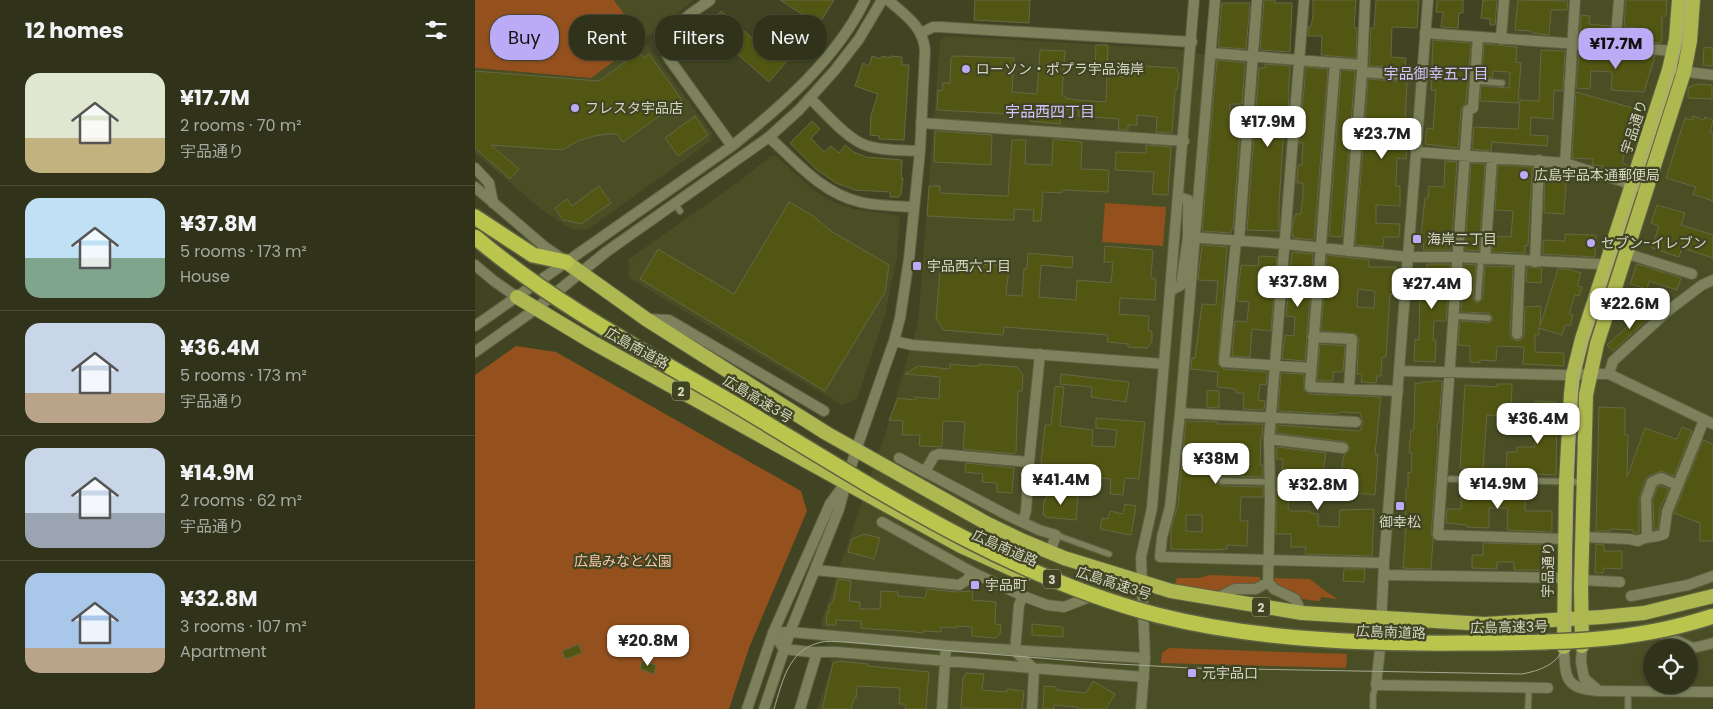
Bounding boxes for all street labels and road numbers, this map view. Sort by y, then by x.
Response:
street label: 宇品通り [1616,97,1652,157]
street label: 広島南道路 [602,322,672,374]
street label: 広島高速3号 [719,370,797,428]
road number: 2 [672,382,690,401]
street label: 広島南道路 [969,525,1041,571]
street label: 宇品通り [1538,542,1558,598]
street label: 広島高速3号 [1074,561,1154,605]
road number: 3 [1043,570,1061,588]
road number: 2 [1252,598,1270,616]
street label: 広島高速3号 [1470,616,1548,638]
street label: 広島南道路 [1356,621,1426,643]

